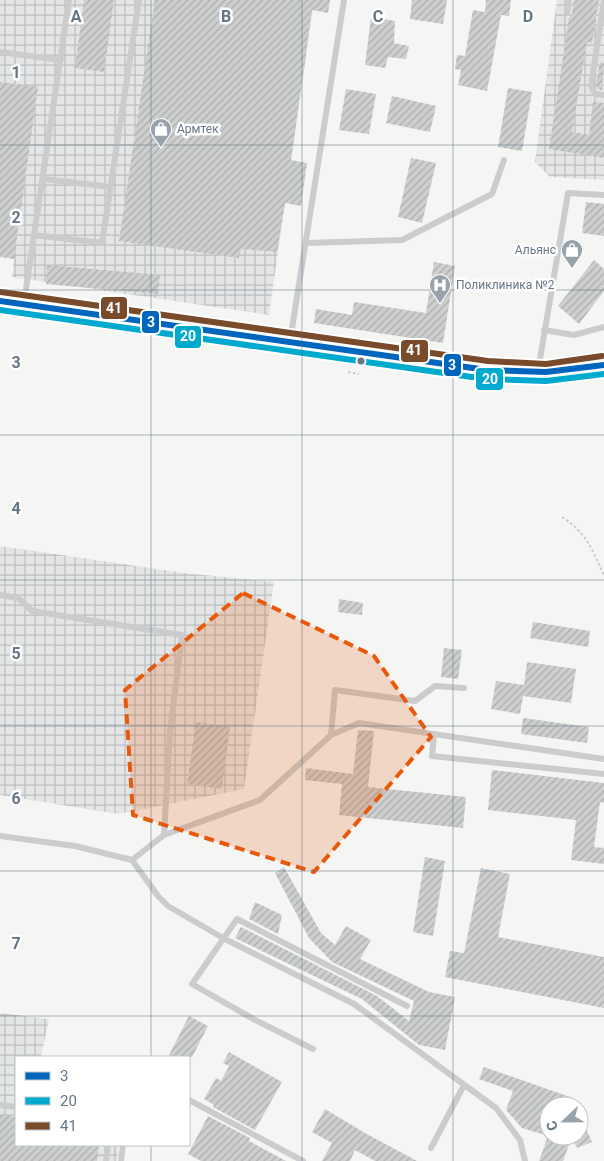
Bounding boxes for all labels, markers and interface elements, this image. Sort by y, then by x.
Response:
text: A [71,7,82,26]
text: B [221,7,231,26]
text: C [373,7,383,26]
text: D [523,7,533,26]
text: 1 [11,63,21,82]
shop icon: Армтек [149,117,173,148]
place label: Армтек [177,122,219,136]
text: 2 [11,208,21,227]
shop icon: Альянс [560,238,584,269]
place label: Альянс [515,243,556,257]
hospital icon: Поликлиника №2 [428,273,452,304]
place label: Поликлиника №2 [456,278,555,292]
line badge: 41 [100,296,128,320]
text: 41 [106,300,122,316]
line badge: 3 [141,310,160,334]
text: 3 [147,314,155,330]
line badge: 20 [174,325,202,349]
text: 20 [180,328,196,344]
line badge: 41 [400,339,429,363]
text: 41 [406,342,422,358]
text: 3 [11,353,21,372]
line badge: 3 [443,353,462,377]
unlabelled marker [356,356,366,366]
text: 3 [448,357,456,373]
line badge: 20 [475,367,504,391]
text: 20 [482,371,498,387]
text: 4 [11,499,21,518]
text: 5 [11,644,21,663]
text: 6 [11,789,21,808]
text: 7 [11,934,21,953]
legend [15,1056,190,1146]
text: 3 [60,1067,68,1085]
text: 20 [60,1092,77,1110]
north arrow [539,1096,589,1146]
text: 41 [60,1117,77,1135]
text: С [543,1119,561,1133]

